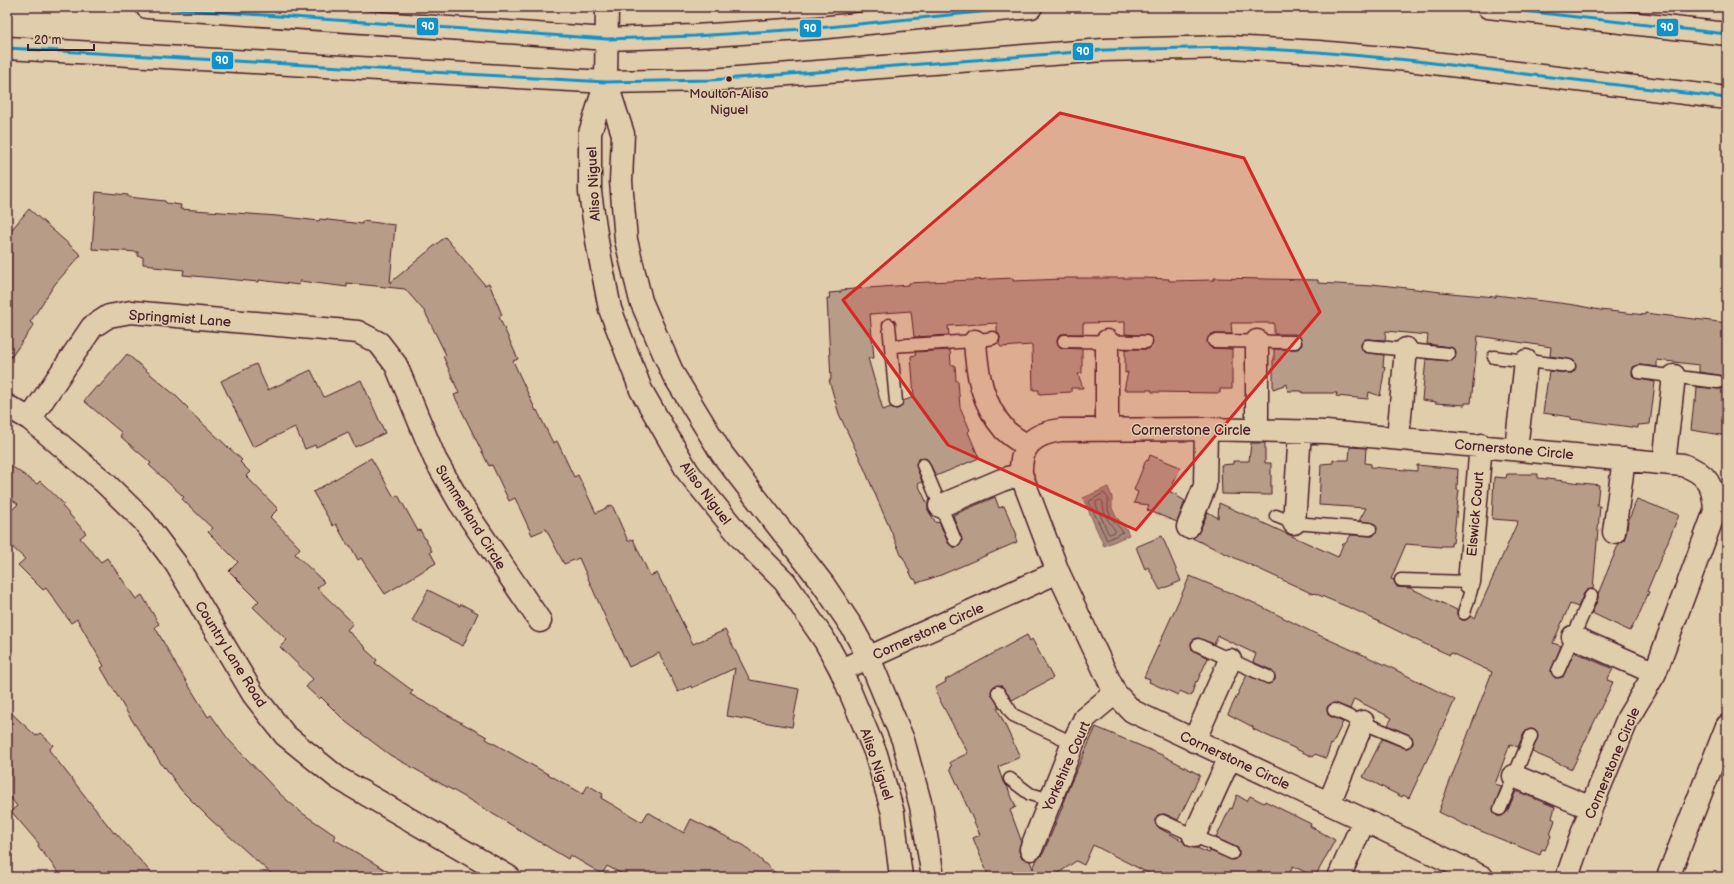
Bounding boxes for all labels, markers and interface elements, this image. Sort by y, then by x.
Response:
line badge: 90 [416,17,439,36]
line badge: 90 [1656,18,1679,37]
line badge: 90 [799,19,822,38]
text: 90 [421,20,435,33]
text: 90 [1660,21,1674,34]
text: 90 [803,22,817,35]
scale bar [28,26,94,52]
text: 20 m [34,33,61,48]
line badge: 90 [1072,42,1094,61]
text: 90 [1076,45,1090,58]
line badge: 90 [211,51,234,70]
text: 90 [215,54,229,67]
marker: Moulton-Aliso Niguel [724,74,734,84]
place label: Moulton-Aliso Niguel [689,86,769,118]
street label: Aliso Niguel [583,146,604,222]
street label: Springmist Lane [128,306,232,331]
street label: Cornerstone Circle [1131,422,1251,439]
street label: Cornerstone Circle [1454,436,1574,463]
street label: Aliso Niguel [676,458,735,528]
street label: Summerland Circle [432,462,510,573]
street label: Elswick Court [1463,470,1488,557]
street label: Country Lane Road [191,598,270,711]
street label: Cornerstone Circle [870,599,986,664]
street label: Cornerstone Circle [1581,705,1644,822]
street label: Yorkshire Court [1039,718,1094,815]
street label: Aliso Niguel [856,726,897,802]
street label: Cornerstone Circle [1177,727,1293,793]

